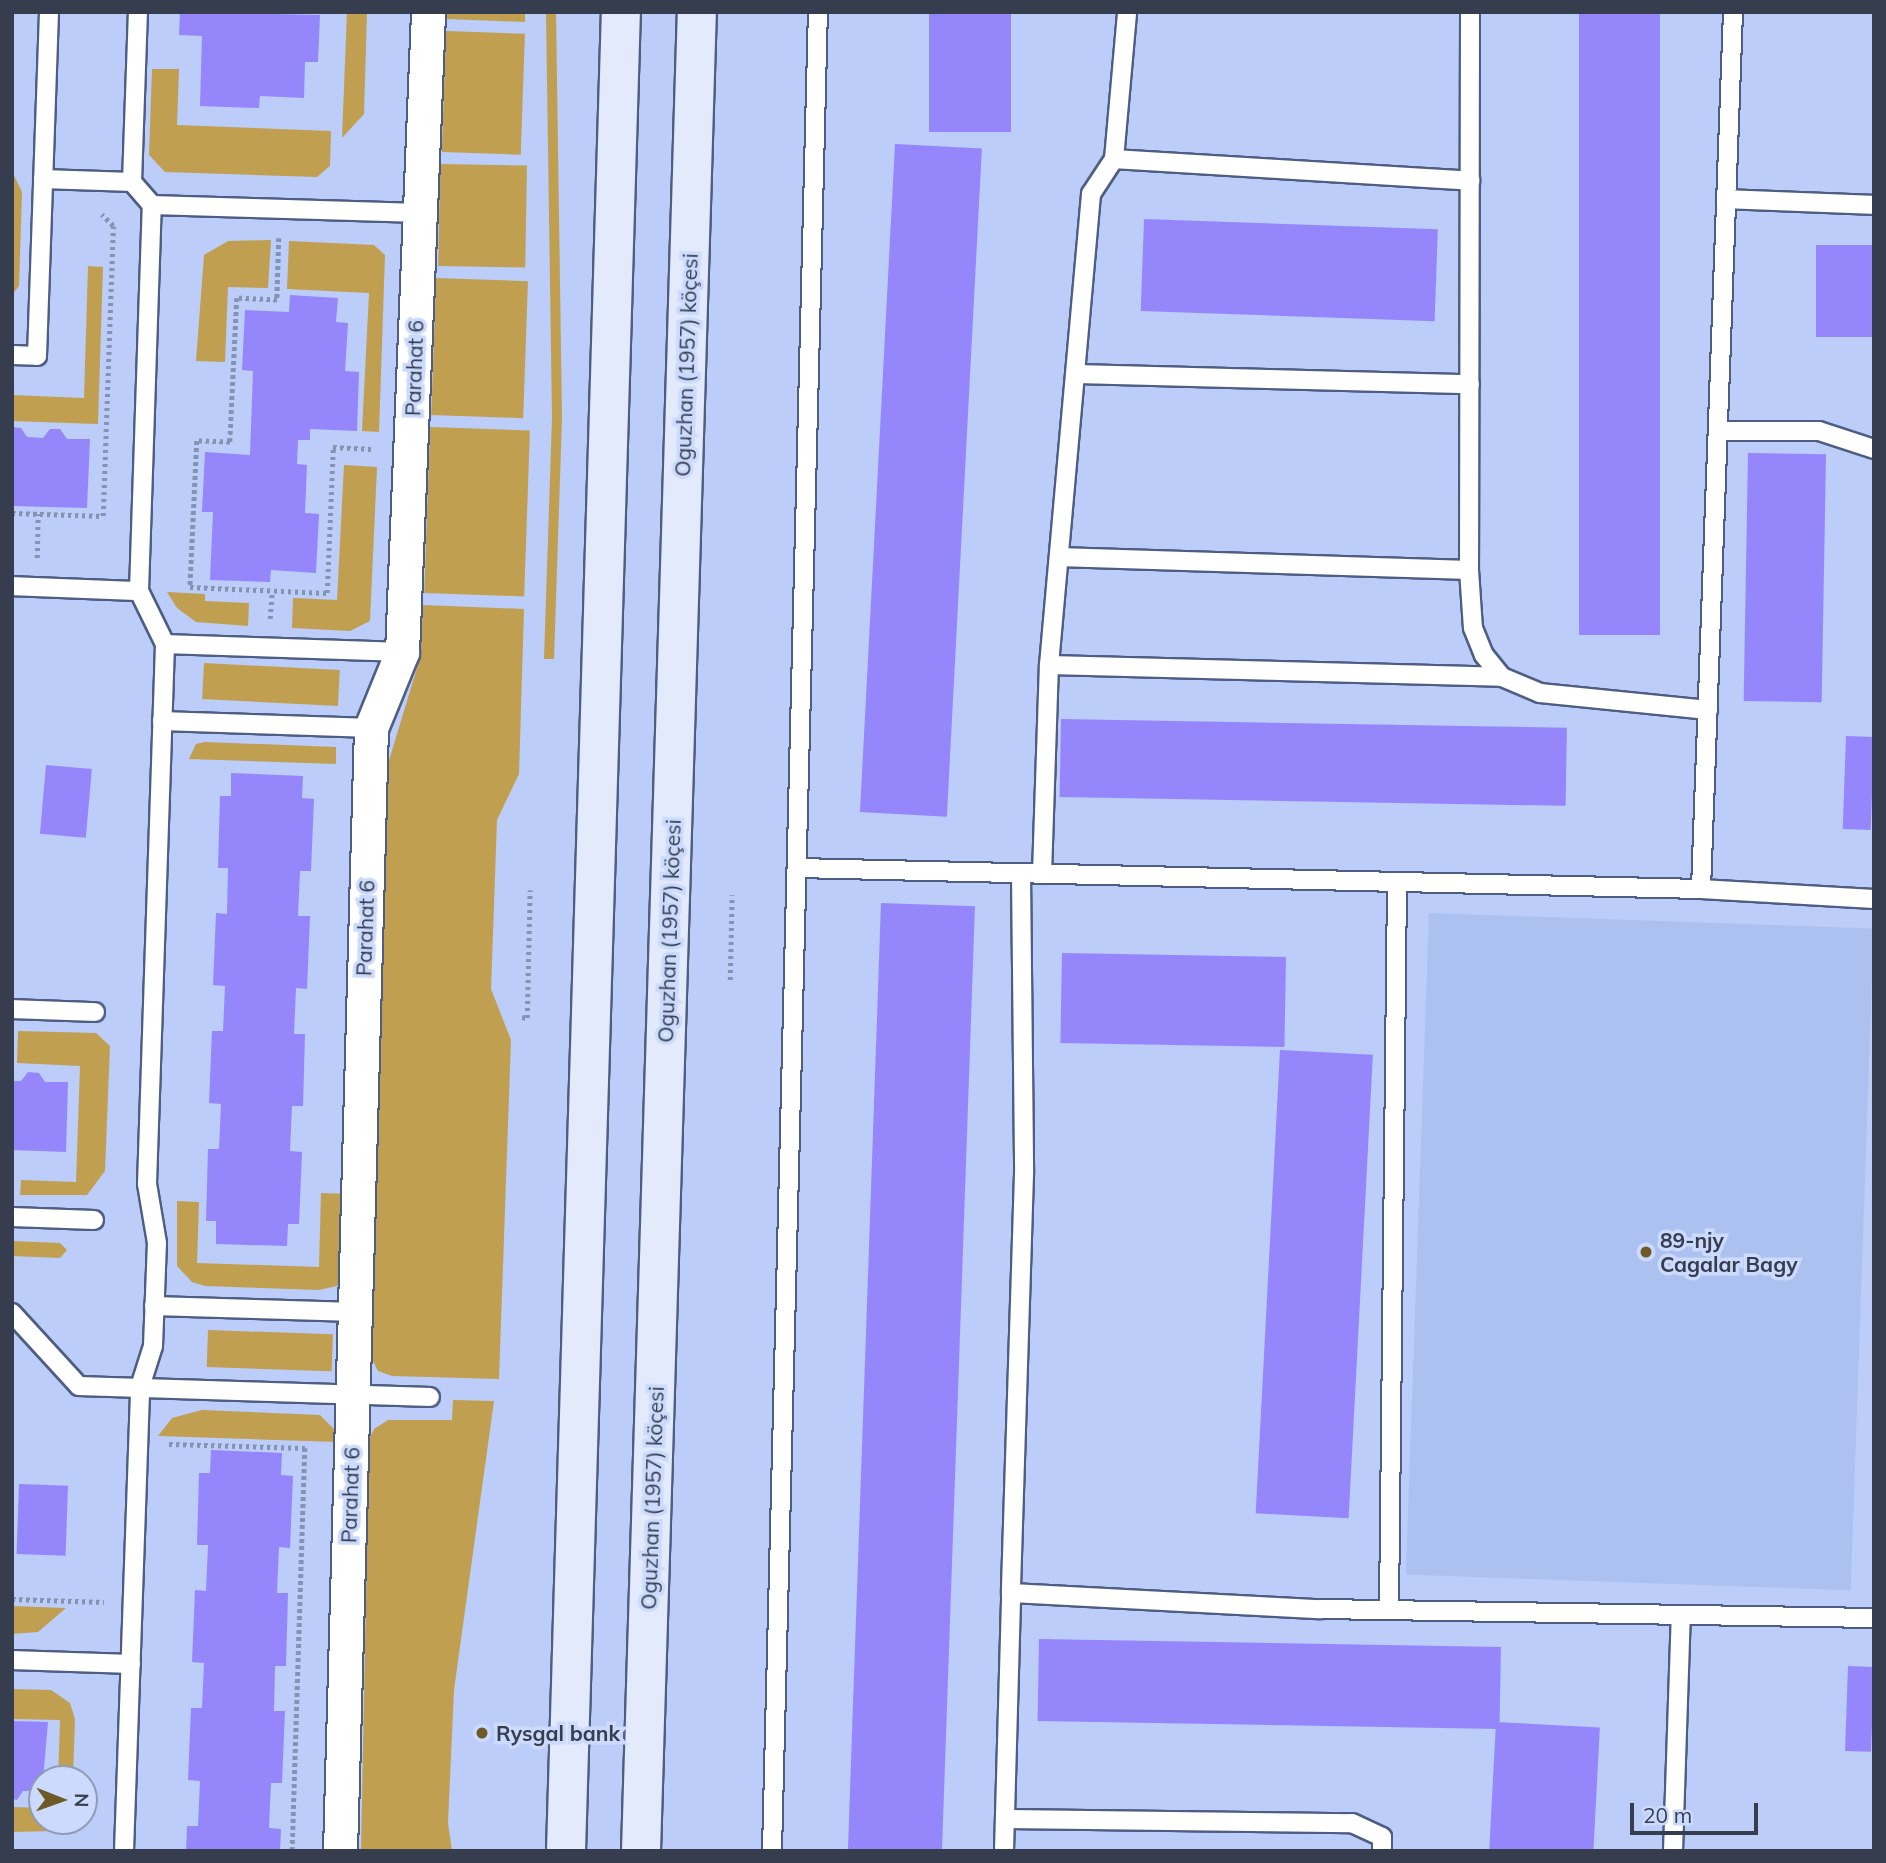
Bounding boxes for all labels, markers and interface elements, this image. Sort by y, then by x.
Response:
street label: Oguzhan (1957) köçesi [670,253,702,477]
street label: Parahat 6 [400,319,428,417]
street label: Oguzhan (1957) köçesi [653,819,685,1043]
street label: Parahat 6 [351,879,379,977]
place label: 89-njy Cagalar Bagy [1660,1227,1798,1277]
marker: 89-njy Cagalar Bagy [1638,1244,1654,1260]
street label: Oguzhan (1957) köçesi [636,1386,668,1610]
street label: Parahat 6 [336,1446,364,1544]
place label: Rysgal bank [496,1720,620,1746]
marker: Rysgal bank [474,1725,490,1741]
north arrow [28,1765,98,1835]
scale bar [1634,1790,1762,1834]
text: N [70,1793,94,1808]
text: 20 m [1643,1802,1692,1828]

